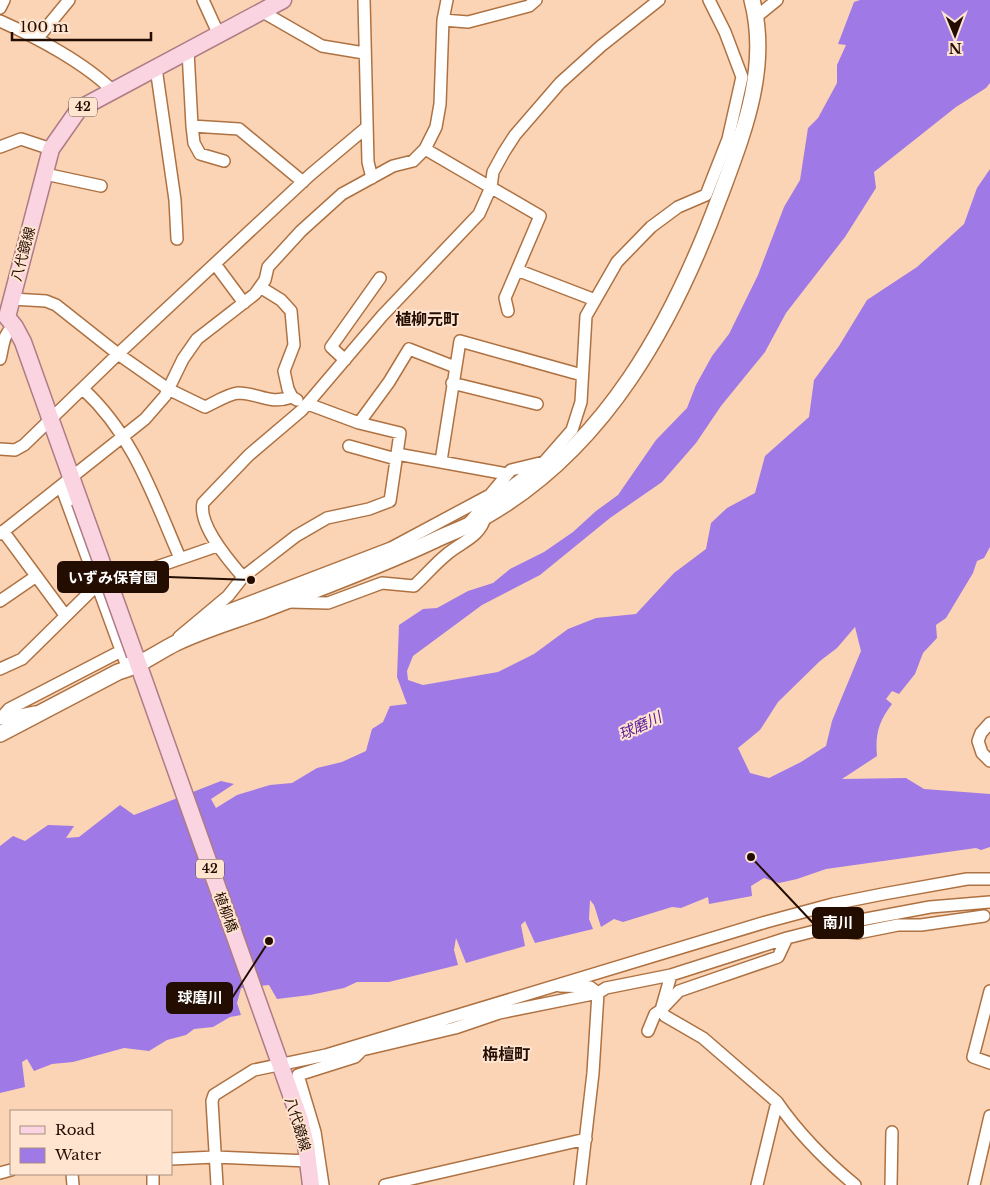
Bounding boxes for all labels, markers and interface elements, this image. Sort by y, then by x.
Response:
scale bar [12,10,151,42]
north arrow [930,10,980,60]
text: 100 m [20,17,69,36]
text: N [948,39,962,57]
road number: 42 [69,98,97,116]
street label: 八代鏡線 [7,225,39,283]
district label: 植柳元町 [395,309,459,329]
callout: いずみ保育園 [58,562,168,592]
text: いずみ保育園 [68,568,158,587]
water label: 球磨川 [615,707,666,744]
road number: 42 [196,860,224,879]
street label: 植柳橋 [210,889,242,935]
callout: 南川 [813,908,863,938]
text: 南川 [823,913,853,932]
callout: 球磨川 [167,983,232,1013]
text: 球磨川 [177,988,223,1007]
district label: 栴檀町 [482,1044,530,1064]
street label: 八代鏡線 [281,1095,315,1153]
legend [10,1110,172,1175]
text: Road [55,1120,95,1139]
text: Water [54,1145,102,1164]

